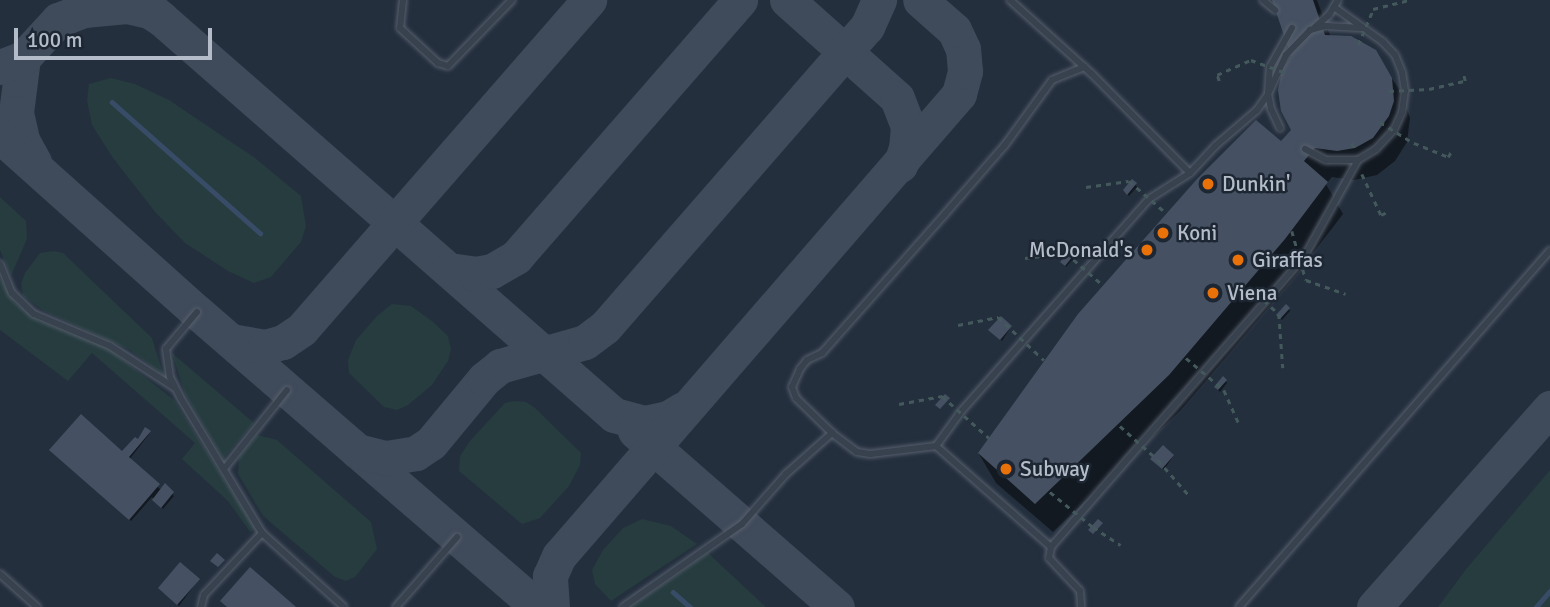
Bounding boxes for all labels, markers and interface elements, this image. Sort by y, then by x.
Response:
scale bar [18,14,215,58]
text: 100 m [27,27,82,53]
place label: Dunkin' [1222,171,1290,197]
marker: Dunkin' [1200,176,1216,192]
place label: Koni [1177,220,1217,246]
marker: Koni [1155,225,1171,241]
place label: McDonald's [1029,237,1133,263]
marker: McDonald's [1139,242,1155,258]
place label: Giraffas [1252,247,1323,273]
marker: Giraffas [1230,252,1246,268]
place label: Viena [1227,280,1277,306]
marker: Viena [1205,285,1221,301]
place label: Subway [1020,456,1089,482]
marker: Subway [998,461,1014,477]

